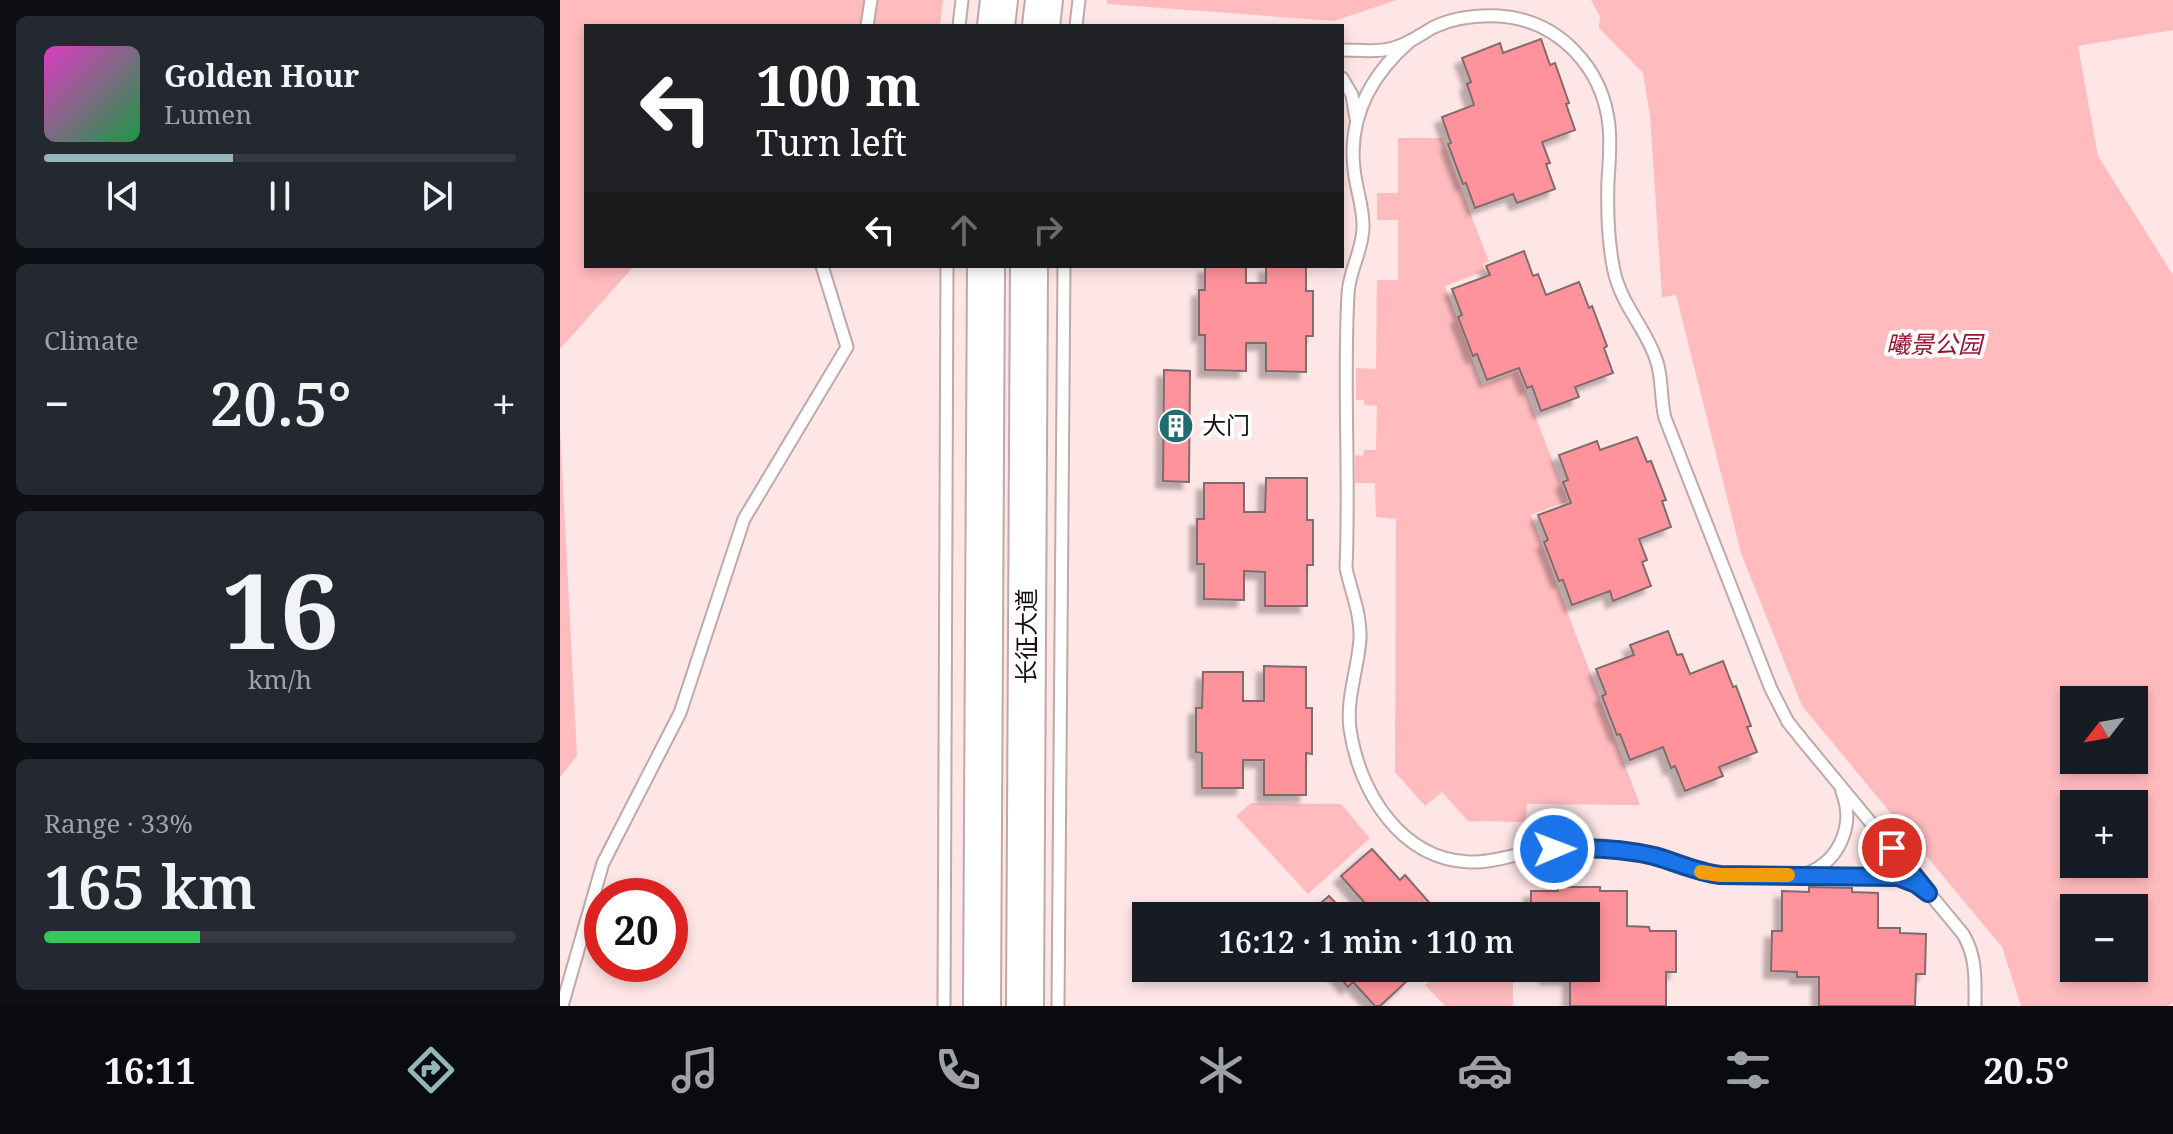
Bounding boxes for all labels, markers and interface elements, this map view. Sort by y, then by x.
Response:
text: 100 m [756,46,921,122]
text: Golden Hour [164,55,359,96]
icon: left [624,56,728,160]
text: Lumen [164,96,252,132]
text: Turn left [756,118,907,167]
icon: previous [101,174,145,218]
icon: pause [258,174,302,218]
icon: next [415,174,459,218]
icon: left [858,208,902,252]
icon: ahead [942,208,986,252]
icon: right [1026,208,1070,252]
text: Climate [44,322,139,358]
park label: 曦景公园 [1886,327,1985,360]
text: 20.5° [209,362,351,444]
text: − [44,373,69,433]
text: + [491,373,516,433]
building icon: 大门 [1157,407,1195,445]
place label: 大门 [1202,408,1250,441]
text: 16 [221,538,339,679]
street label: 长征大道 [1009,588,1042,684]
text: km/h [248,661,312,697]
north arrow [2060,686,2148,774]
map controls [2060,686,2148,982]
button: + [2060,790,2148,878]
text: Range · 33% [44,805,193,841]
position arrow [1512,807,1596,891]
pin [1858,814,1926,882]
icon: arrive [1870,826,1914,870]
text: 165 km [44,845,256,927]
speed limit sign: 20 [584,878,688,982]
button: − [2060,894,2148,982]
text: 16:12 · 1 min · 110 m [1218,921,1514,962]
icon: directions [403,1042,459,1098]
icon: music [667,1042,723,1098]
icon: phone [930,1042,986,1098]
icon: climate [1193,1042,1249,1098]
icon: car [1457,1042,1513,1098]
icon: filters [1720,1042,1776,1098]
text: 16:11 [104,1046,196,1095]
text: 20.5° [1983,1046,2069,1095]

